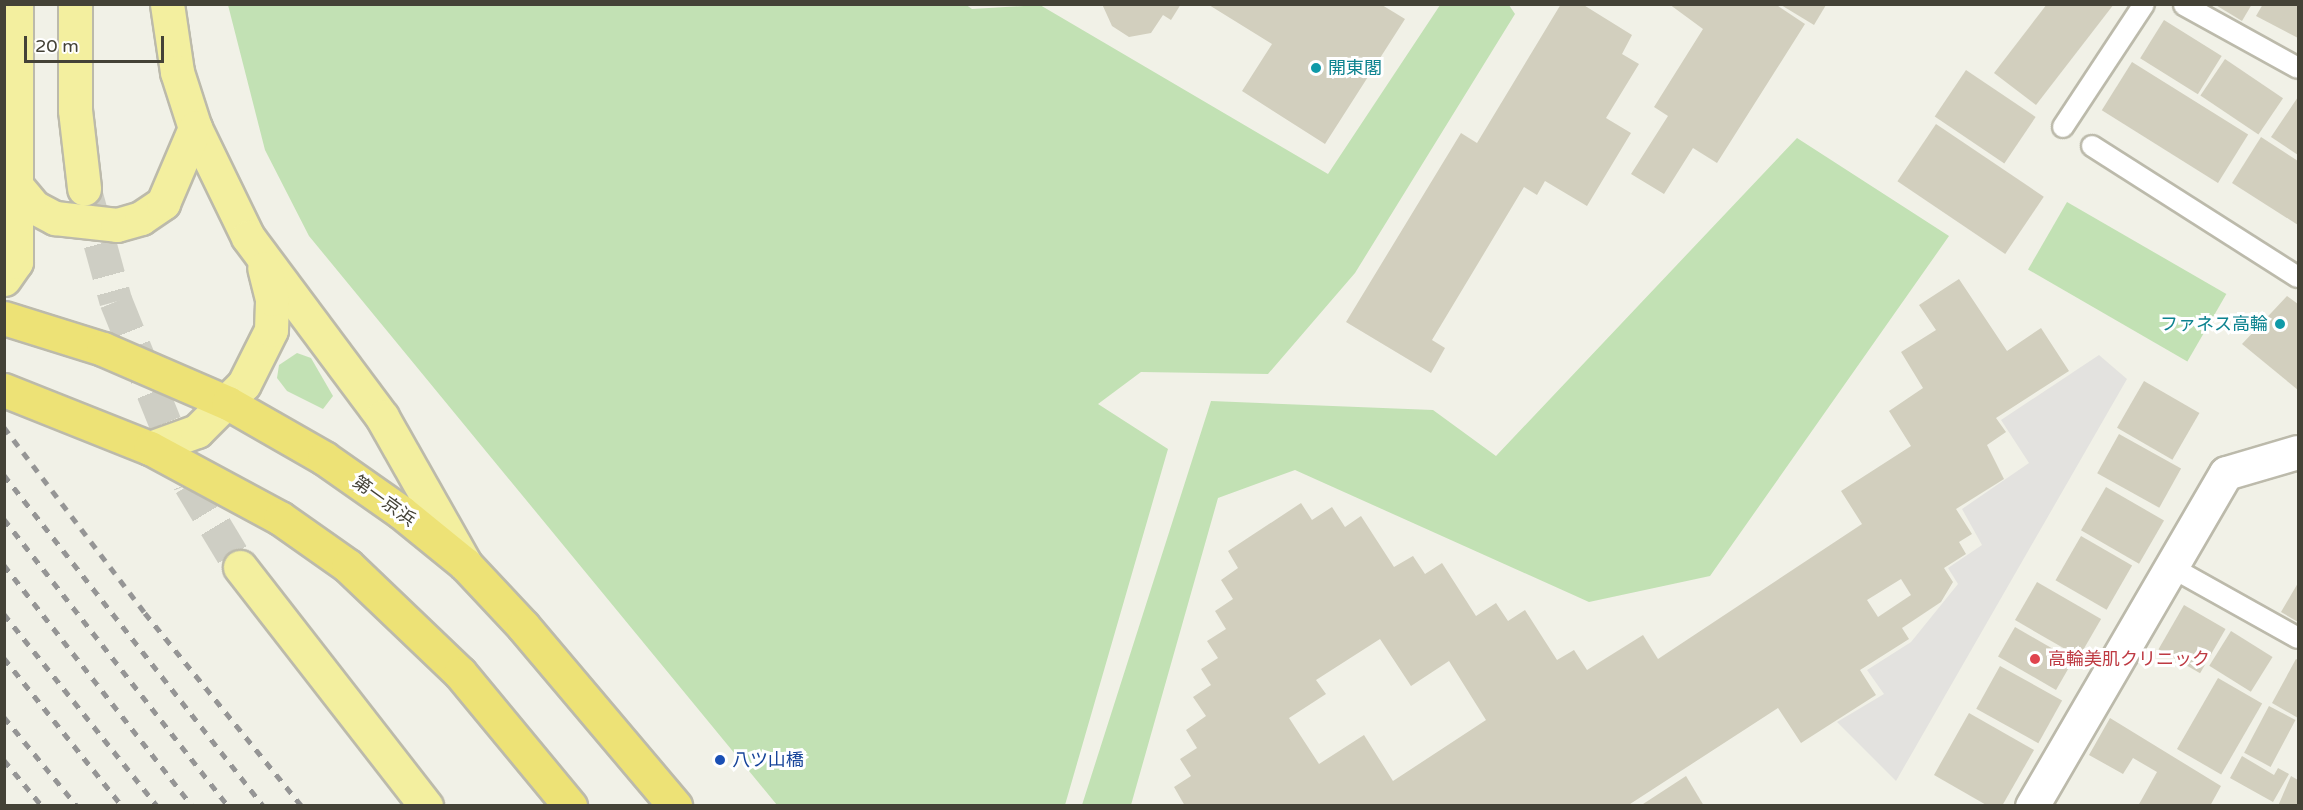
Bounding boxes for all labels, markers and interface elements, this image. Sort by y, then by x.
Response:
scale bar [27,24,166,62]
text: 20 m [35,35,79,57]
place label: 開東閣 [1328,57,1382,79]
marker: 開東閣 [1309,61,1323,75]
place label: ファネス高輪 [2160,313,2268,335]
marker: ファネス高輪 [2273,317,2287,331]
street label: 第一京浜 [349,471,419,531]
place label: 高輪美肌クリニック [2048,648,2210,670]
marker: 高輪美肌クリニック [2026,650,2044,668]
place label: 八ツ山橋 [732,749,804,771]
marker: 八ツ山橋 [713,753,727,767]

